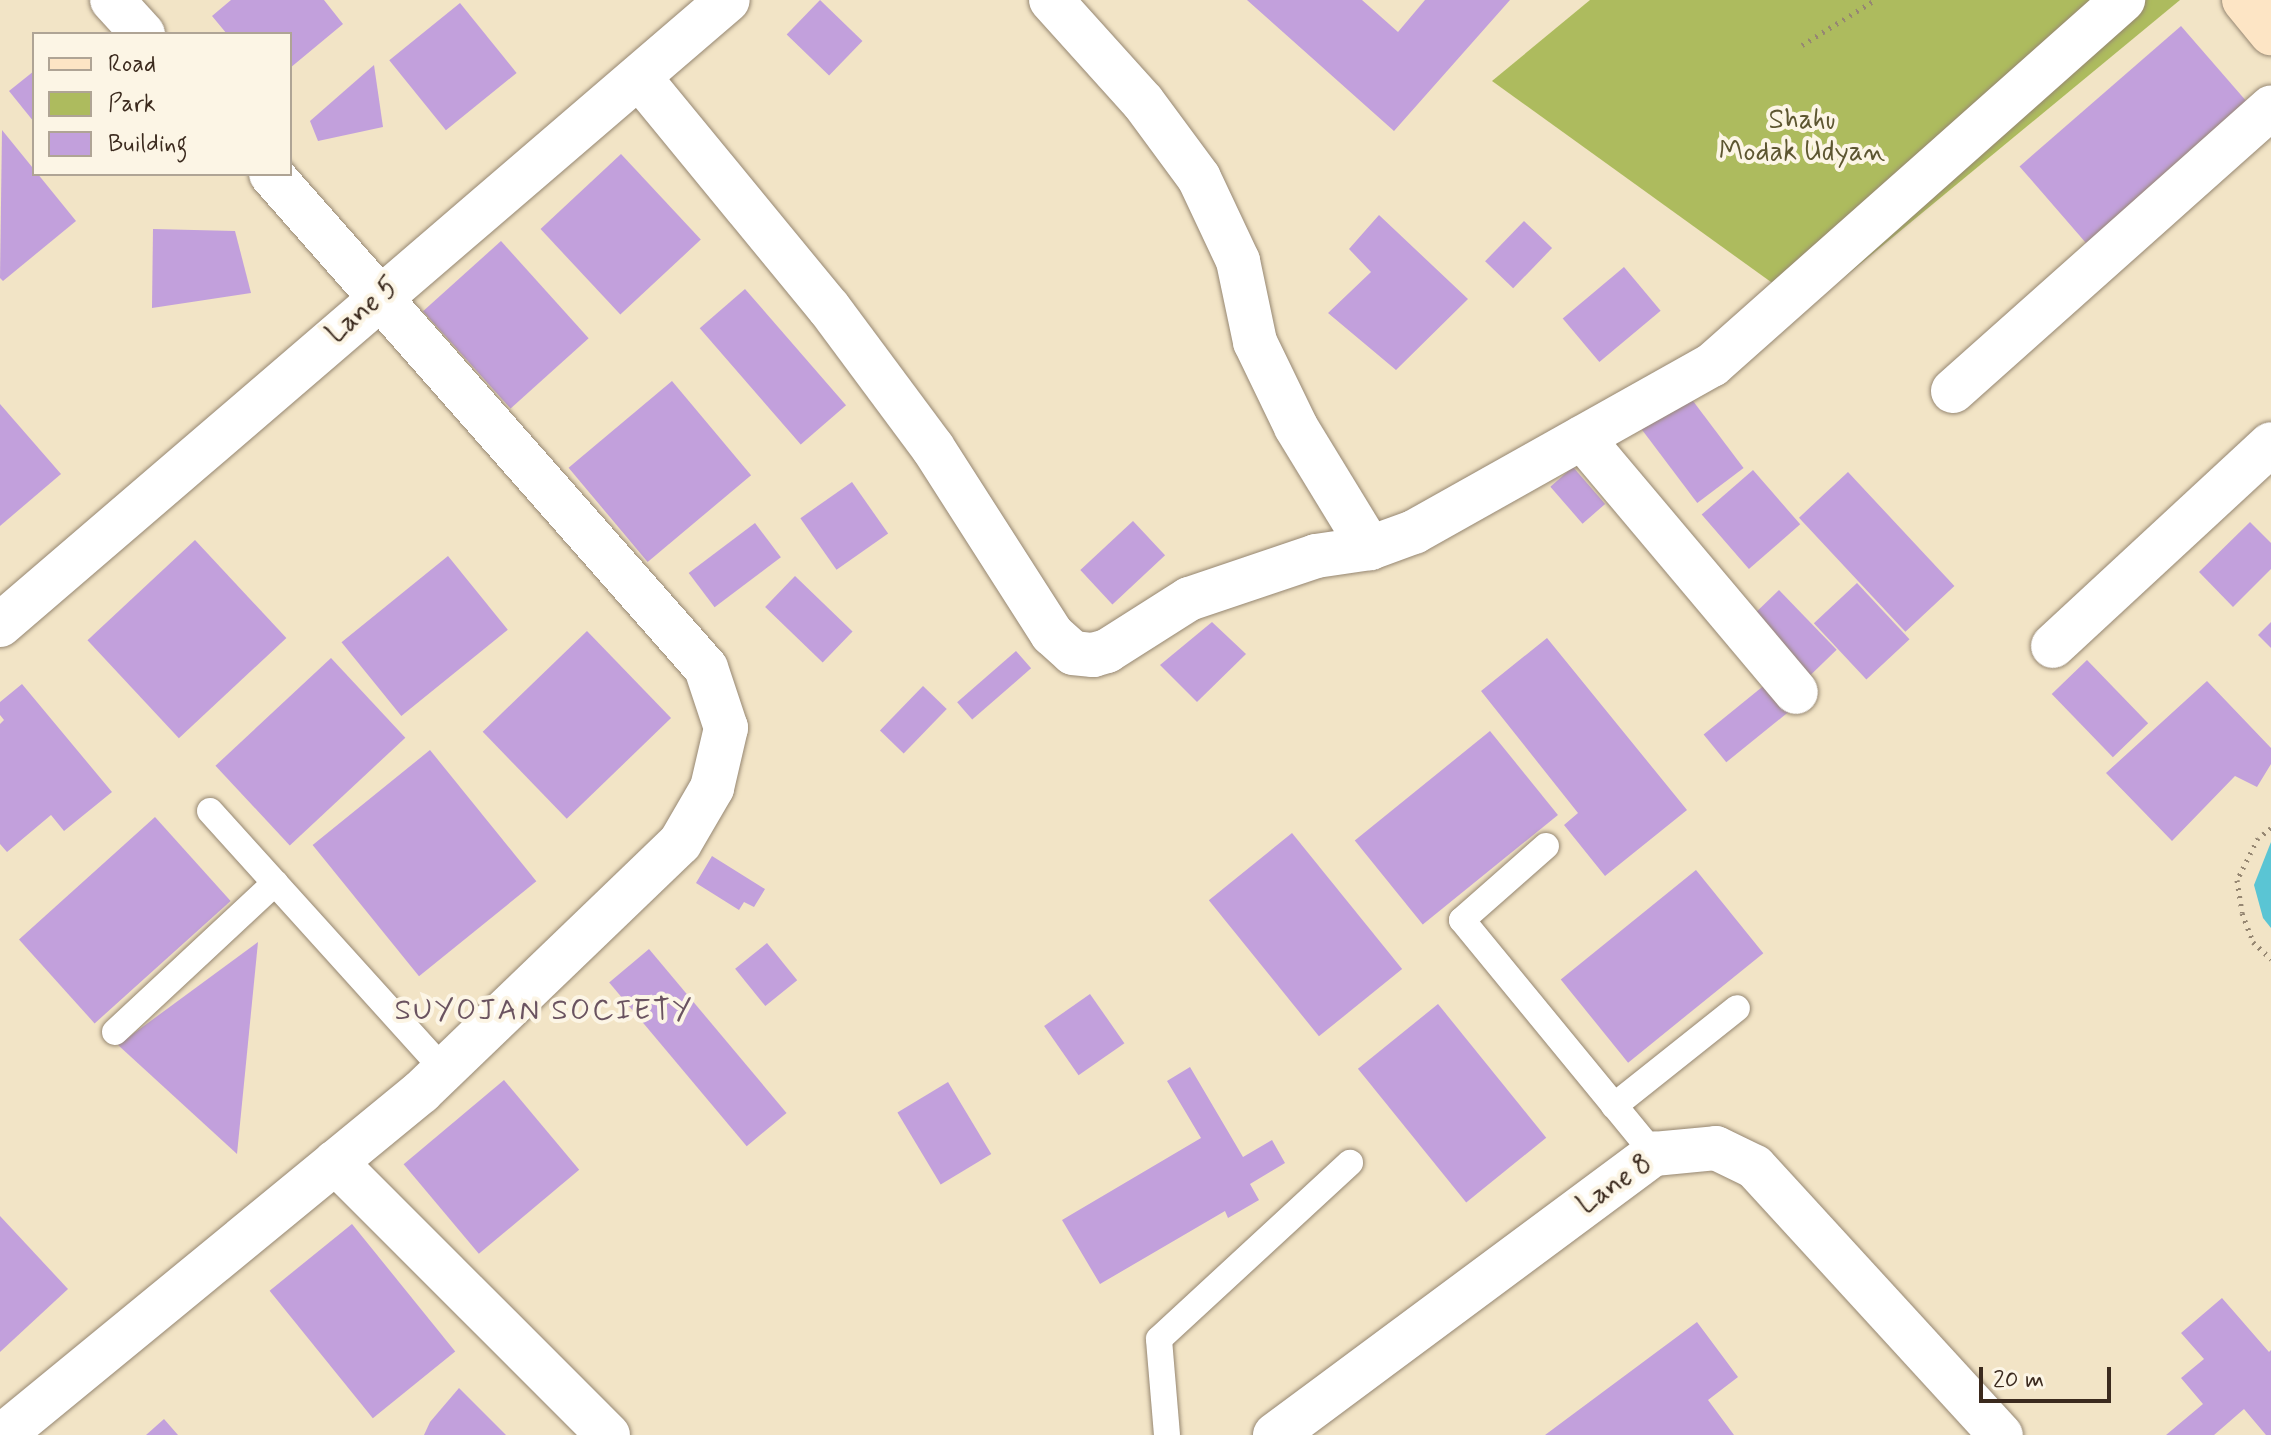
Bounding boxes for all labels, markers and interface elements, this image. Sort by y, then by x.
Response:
legend [32,32,292,176]
text: Road [108,49,156,80]
text: Park [108,89,156,120]
park label: Shahu Modak Udyan [1719,104,1885,170]
text: Building [108,129,188,160]
street label: Lane 5 [320,271,406,351]
district label: SUYOJAN SOCIETY [397,993,691,1029]
street label: Lane 8 [1571,1147,1659,1223]
scale bar [1983,1351,2115,1401]
text: 20 m [1993,1365,2044,1396]

